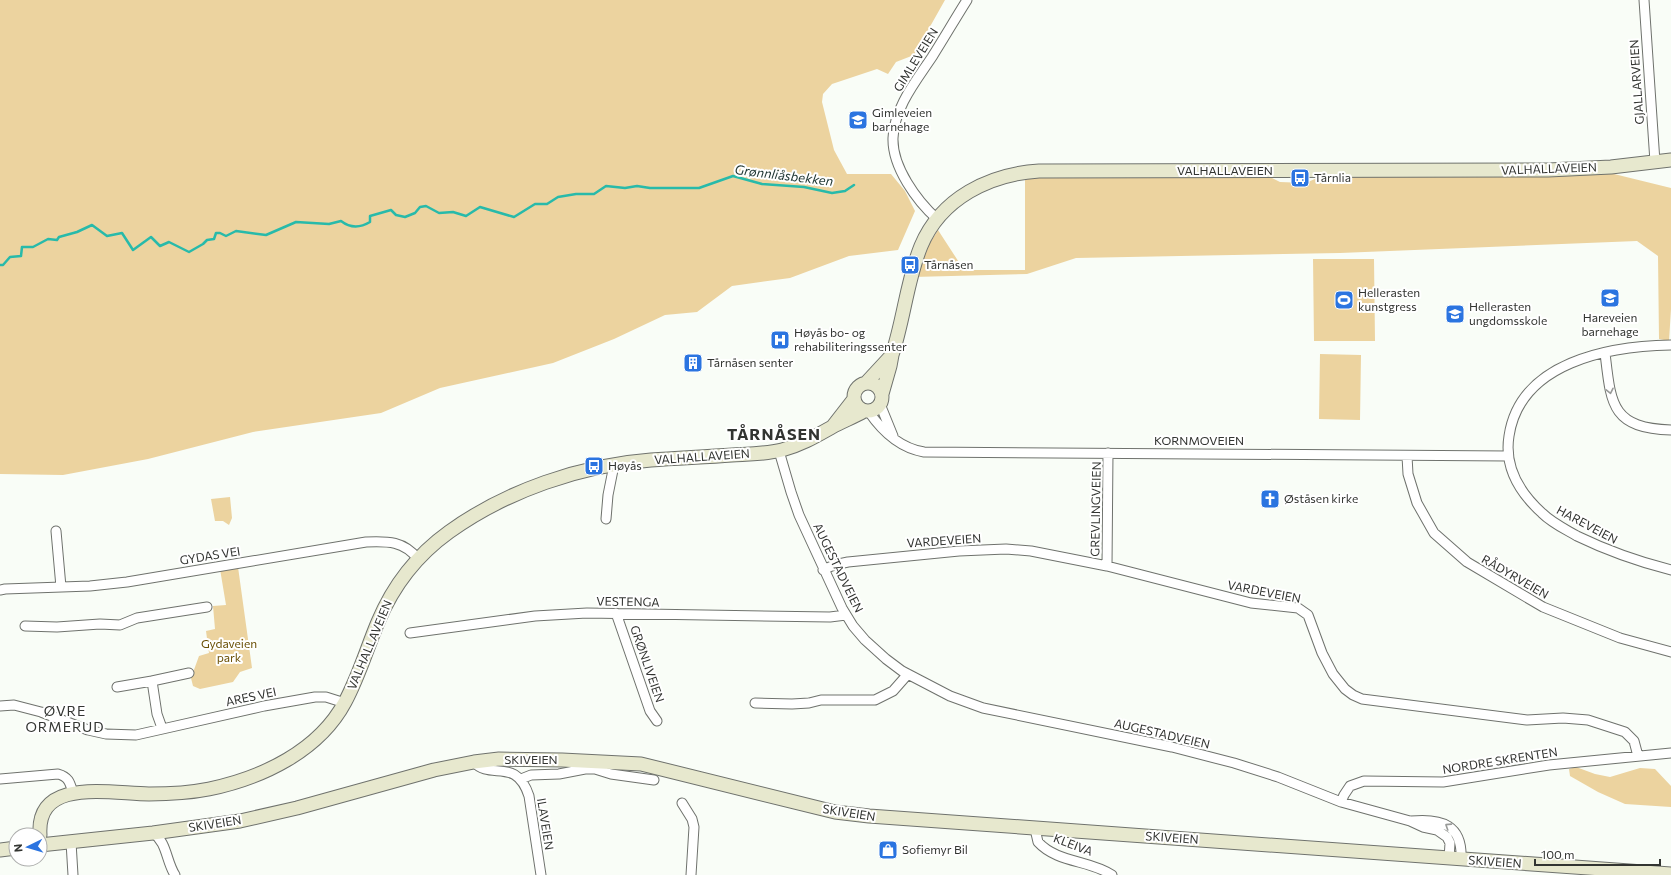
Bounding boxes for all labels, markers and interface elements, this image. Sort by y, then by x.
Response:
street label: GIMLEVEIEN [890,25,940,94]
street label: GJALLARVEIEN [1626,39,1647,125]
place label: Gimleveien barnehage [872,105,932,133]
school or university icon: Gimleveien barnehage [847,109,869,131]
street label: VALHALLAVEIEN [1501,159,1597,177]
water label: Grønnliåsbekken [734,161,834,189]
street label: VALHALLAVEIEN [1177,163,1273,177]
bus stop icon: Tårnlia [1289,167,1311,189]
place label: Tårnlia [1314,170,1351,184]
bus stop icon: Tårnåsen [899,254,921,276]
place label: Tårnåsen [924,257,973,271]
place label: Hellerasten kunstgress [1358,285,1420,313]
school or university icon: Hareveien barnehage [1599,287,1621,309]
sports icon: Hellerasten kunstgress [1333,289,1355,311]
place label: Hellerasten ungdomsskole [1469,299,1547,327]
school or university icon: Hellerasten ungdomsskole [1444,303,1466,325]
place label: Hareveien barnehage [1581,310,1639,338]
place label: Høyås bo- og rehabiliteringssenter [794,325,907,353]
hospital icon: Høyås bo- og rehabiliteringssenter [769,329,791,351]
building icon: Tårnåsen senter [682,352,704,374]
place label: Tårnåsen senter [707,355,794,369]
one-way arrow [1606,388,1614,394]
district label: TÅRNÅSEN [727,424,821,443]
street label: KORNMOVEIEN [1154,433,1244,447]
street label: VALHALLAVEIEN [654,446,750,466]
bus stop icon: Høyås [583,455,605,477]
place label: Høyås [608,458,642,472]
street label: GREVLINGVEIEN [1087,461,1103,557]
church icon: Øståsen kirke [1259,488,1281,510]
place label: Øståsen kirke [1284,491,1358,505]
street label: HAREVEIEN [1554,502,1620,546]
street label: AUGESTADVEIEN [811,521,867,615]
street label: VARDEVEIEN [906,530,982,550]
street label: GYDAS VEI [179,543,241,567]
street label: RÅDYRVEIEN [1479,551,1552,601]
street label: VARDEVEIEN [1226,577,1302,605]
street label: VESTENGA [596,593,660,609]
street label: VALHALLAVEIEN [344,598,394,691]
street label: GRØNLIVEIEN [628,623,668,704]
park label: Gydaveien park [201,636,257,664]
street label: ARES VEI [224,684,277,708]
district label: ØVRE ORMERUD [25,702,105,735]
street label: AUGESTADVEIEN [1113,715,1211,751]
street label: NORDRE SKRENTEN [1441,744,1558,776]
street label: SKIVEIEN [504,752,558,766]
street label: ILAVEIEN [535,797,557,851]
street label: SKIVEIEN [822,801,877,823]
street label: SKIVEIEN [187,812,242,834]
one-way arrow [1445,824,1452,831]
north arrow [8,827,48,867]
street label: SKIVEIEN [1145,828,1199,846]
street label: KLEIVA [1052,830,1095,858]
shop icon: Sofiemyr Bil [877,839,899,861]
scale bar [1535,841,1660,867]
place label: Sofiemyr Bil [902,842,968,856]
text: N [11,843,24,853]
text: 100 m [1541,847,1575,861]
street label: SKIVEIEN [1468,852,1522,870]

